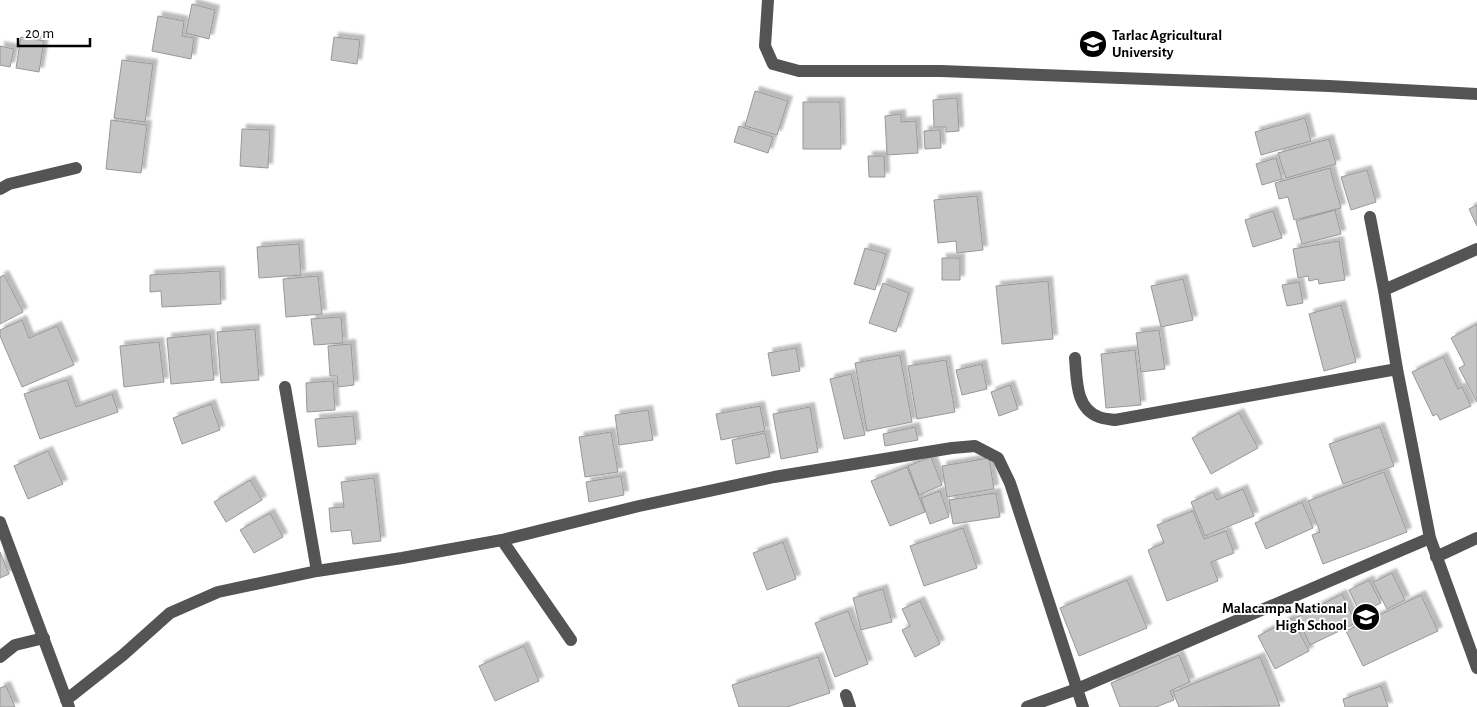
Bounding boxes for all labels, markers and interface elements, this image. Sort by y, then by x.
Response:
scale bar [18,15,90,47]
text: 20 m [25,26,54,41]
place label: Tarlac Agricultural University [1112,28,1222,60]
school or university icon: Tarlac Agricultural University [1078,29,1108,59]
place label: Malacampa National High School [1222,601,1347,633]
school or university icon: Malacampa National High School [1351,602,1381,632]

